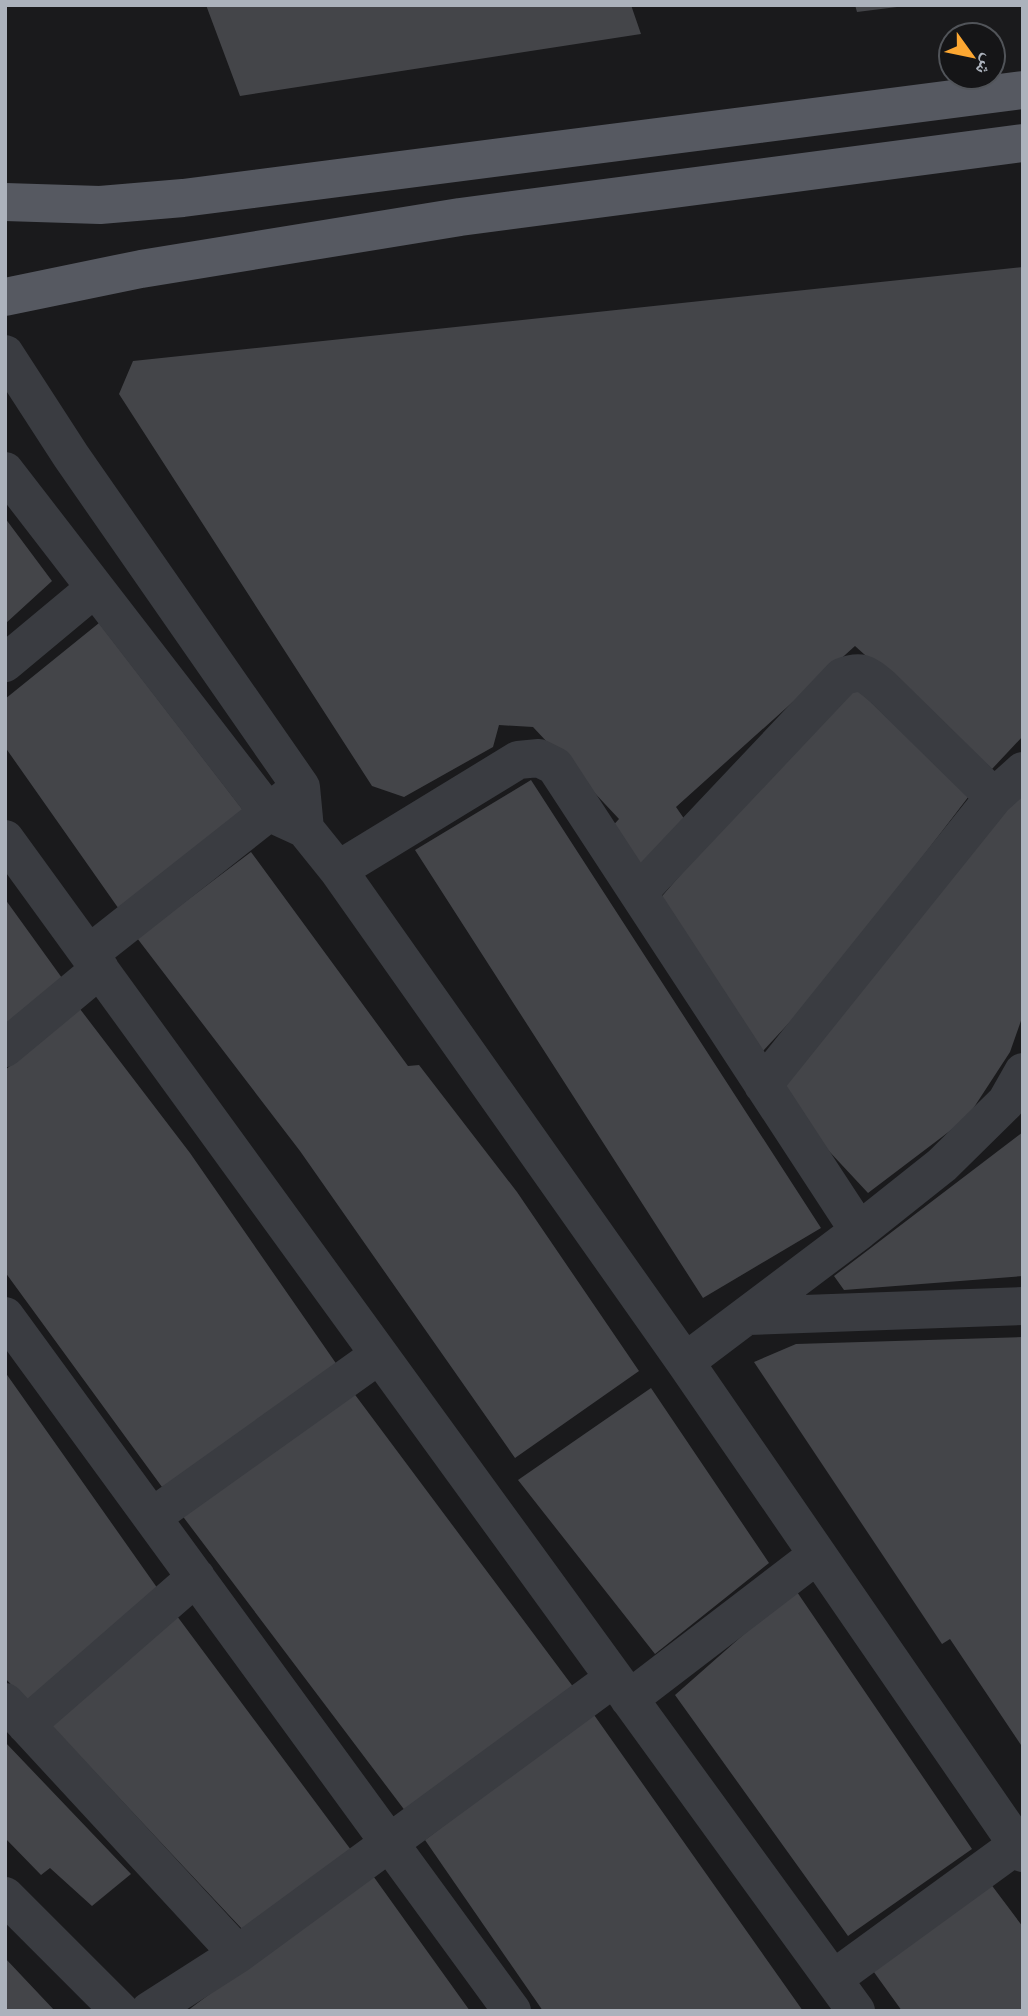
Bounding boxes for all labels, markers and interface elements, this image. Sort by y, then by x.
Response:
north arrow [937,21,1007,91]
text: ش [971,50,1001,80]

